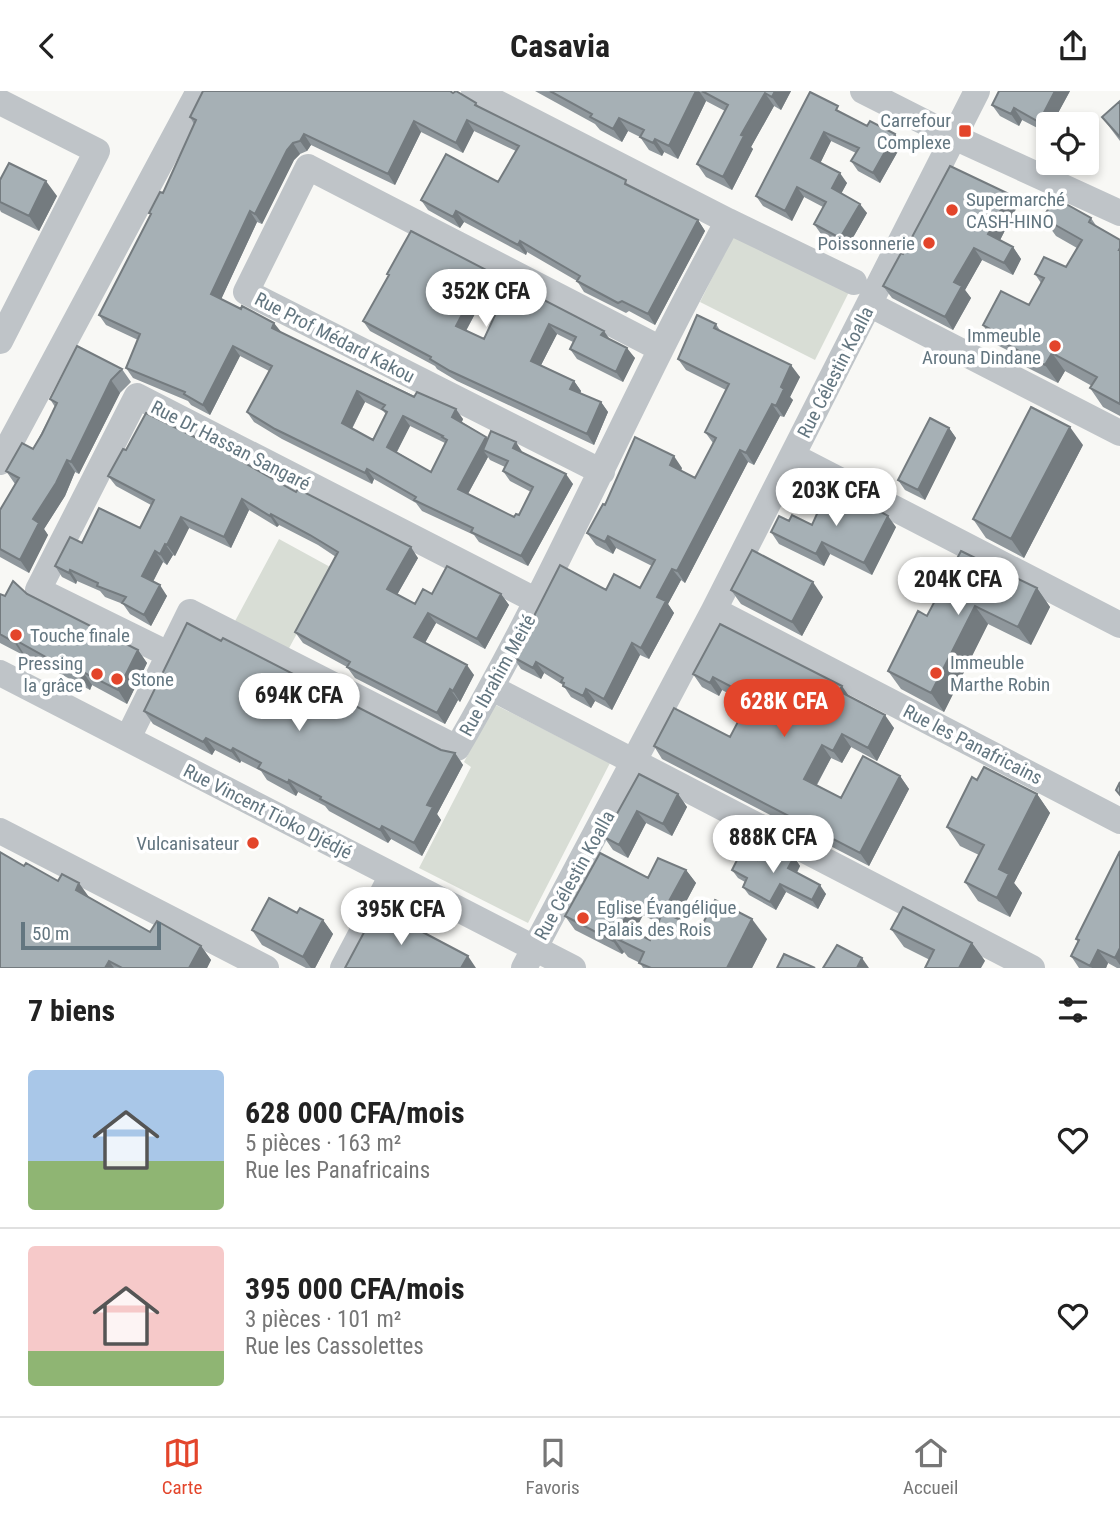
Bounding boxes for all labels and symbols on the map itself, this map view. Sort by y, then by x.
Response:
place label: Carrefour Complexe [877,109,951,154]
marker: Carrefour Complexe [957,123,973,139]
place label: Supermarché CASH-HINO [966,188,1065,233]
marker: Supermarché CASH-HINO [944,202,960,218]
place label: Poissonnerie [817,232,915,255]
marker: Poissonnerie [921,235,937,251]
pin: 352K CFA [414,269,558,329]
street label: Rue Prof Médard Kakou [251,287,419,388]
street label: Rue Célestin Koalla [792,303,878,442]
place label: Immeuble Arouna Dindane [922,324,1041,369]
marker: Immeuble Arouna Dindane [1047,338,1063,354]
street label: Rue Dr Hassan Sangaré [147,395,314,496]
pin: 203K CFA [764,469,908,528]
pin: 204K CFA [886,557,1030,617]
street label: Rue Ibrahim Meité [455,610,540,740]
place label: Touche finale [30,624,130,647]
marker: Touche finale [8,627,24,643]
place label: Immeuble Marthe Robin [950,651,1050,696]
place label: Pressing la grâce [18,652,83,697]
marker: Immeuble Marthe Robin [928,665,944,681]
marker: Pressing la grâce [89,666,105,682]
place label: Stone [131,668,174,691]
marker: Stone [109,671,125,687]
pin: 694K CFA [227,673,371,733]
pin: 628K CFA [712,679,856,739]
street label: Rue les Panafricains [899,699,1046,789]
street label: Rue Vincent Tioko Djédjé [180,759,356,864]
street label: Rue Célestin Koalla [529,807,619,944]
pin: 888K CFA [701,815,845,875]
place label: Vulcanisateur [136,832,239,855]
marker: Vulcanisateur [245,835,261,851]
pin: 395K CFA [329,887,473,947]
place label: Eglise Évangélique Palais des Rois [597,896,736,941]
marker: Eglise Évangélique Palais des Rois [575,910,591,926]
scale bar [21,919,161,951]

